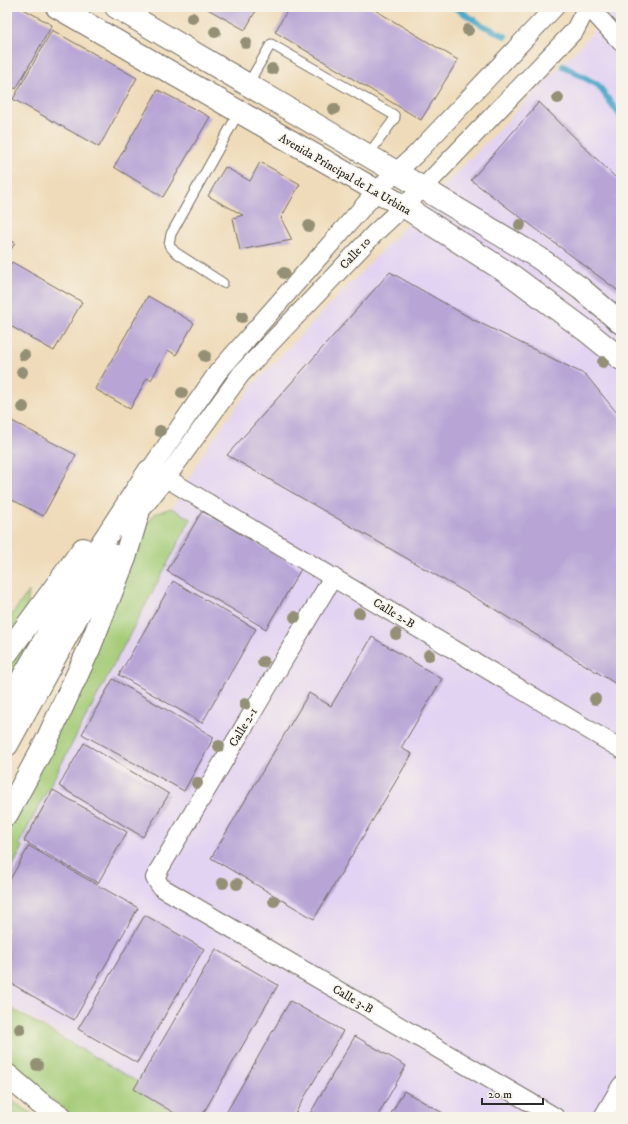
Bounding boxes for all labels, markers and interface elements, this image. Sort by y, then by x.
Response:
street label: Avenida Principal de La Urbina [276,130,414,219]
street label: Calle 10 [337,234,374,273]
street label: Calle 2-B [370,595,417,632]
street label: Calle 2-1 [226,705,261,750]
street label: Calle 3-B [330,982,376,1017]
scale bar [482,1080,543,1106]
text: 20 m [488,1087,512,1102]

